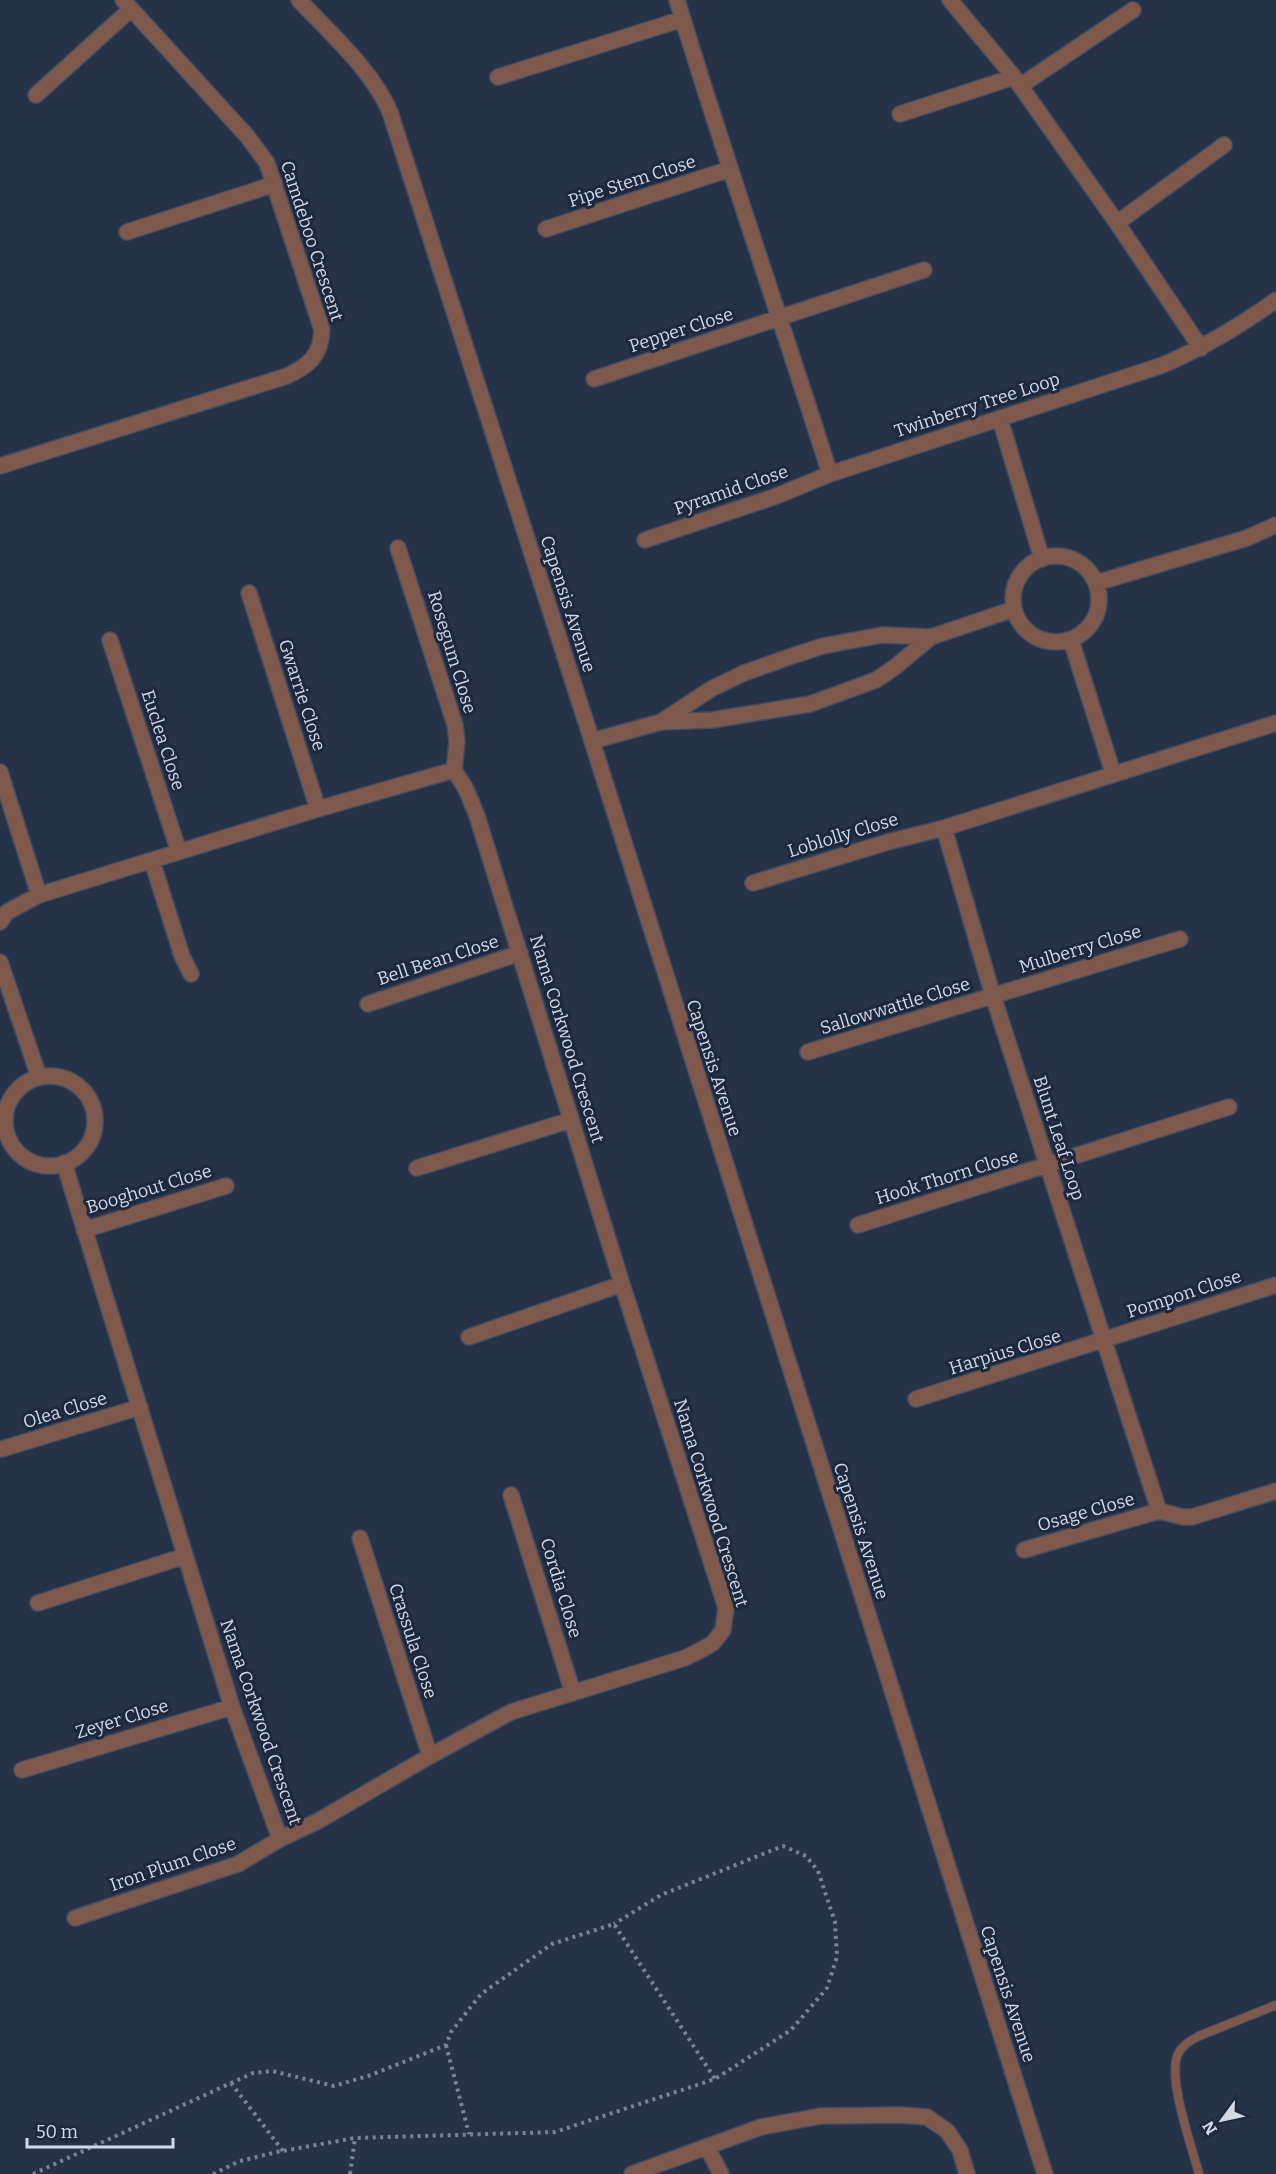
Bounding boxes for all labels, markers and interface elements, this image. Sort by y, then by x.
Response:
street label: Pipe Stem Close [566,150,698,212]
street label: Camdeboo Crescent [276,158,348,324]
street label: Pepper Close [626,303,736,357]
street label: Twinberry Tree Loop [891,368,1063,442]
street label: Pyramid Close [671,460,791,520]
street label: Capensis Avenue [536,533,600,675]
street label: Rosegum Close [423,588,481,716]
street label: Gwarrie Close [274,636,330,754]
street label: Euclea Close [136,687,190,793]
street label: Loblolly Close [785,808,901,862]
street label: Mulberry Close [1016,920,1144,978]
street label: Bell Bean Close [375,930,501,990]
street label: Nama Corkwood Crescent [525,932,609,1146]
street label: Sallowwattle Close [817,973,973,1039]
street label: Capensis Avenue [682,997,746,1139]
street label: Blunt Leaf Loop [1029,1073,1089,1203]
street label: Hook Thorn Close [873,1145,1021,1209]
street label: Booghout Close [84,1160,214,1218]
street label: Pompon Close [1124,1265,1244,1323]
street label: Harpius Close [946,1325,1064,1379]
street label: Olea Close [20,1387,110,1433]
street label: Nama Corkwood Crescent [669,1396,753,1610]
street label: Capensis Avenue [829,1460,893,1602]
street label: Osage Close [1035,1488,1137,1536]
street label: Cordia Close [535,1535,587,1641]
street label: Crassula Close [384,1580,442,1702]
street label: Nama Corkwood Crescent [215,1616,307,1828]
street label: Zeyer Close [73,1694,171,1744]
street label: Iron Plum Close [107,1832,239,1896]
street label: Capensis Avenue [976,1923,1040,2065]
north arrow [1192,2090,1252,2150]
scale bar [27,2111,172,2149]
text: N [1199,2118,1221,2138]
text: 50 m [36,2121,78,2143]

